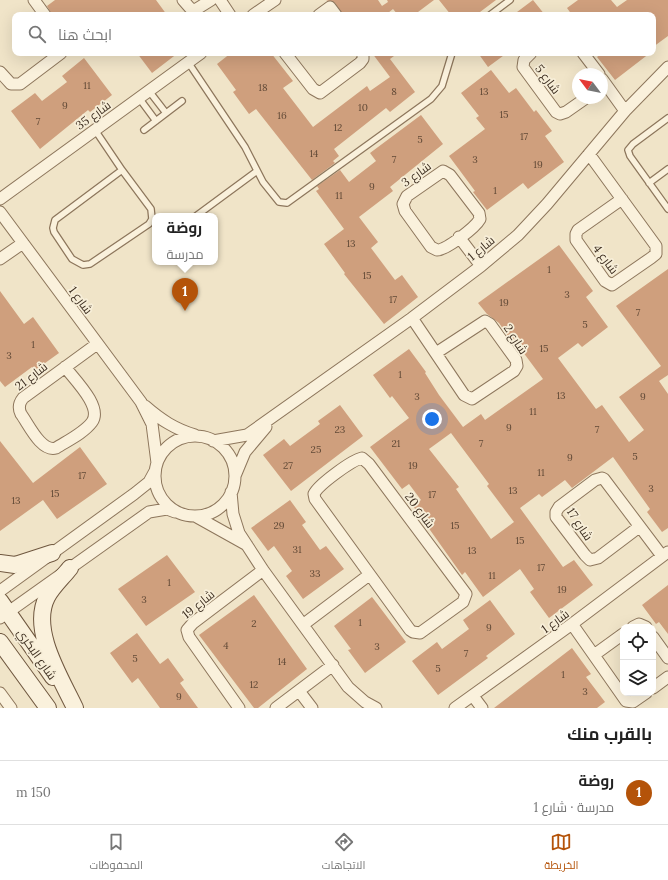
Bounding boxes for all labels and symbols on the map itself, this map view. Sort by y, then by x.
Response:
street label: شارع 5 [531,61,564,97]
north arrow [572,68,608,104]
house number: 11 [83,79,91,92]
house number: 18 [258,81,268,94]
house number: 8 [391,85,397,98]
house number: 13 [479,85,489,98]
street label: شارع 35 [73,97,114,134]
house number: 9 [62,99,68,112]
house number: 10 [358,101,368,114]
house number: 15 [499,108,509,121]
house number: 16 [277,109,287,122]
house number: 7 [36,115,41,128]
house number: 12 [333,121,343,134]
house number: 17 [520,130,529,143]
house number: 5 [417,133,423,146]
house number: 14 [309,147,319,160]
house number: 7 [392,153,397,166]
house number: 3 [472,153,478,166]
street label: شارع 3 [398,158,434,191]
house number: 19 [533,158,543,171]
house number: 9 [369,180,375,193]
house number: 1 [493,184,497,197]
house number: 11 [335,189,343,202]
street label: شارع 1 [464,232,498,264]
house number: 13 [346,237,356,250]
street label: شارع 4 [589,241,622,277]
house number: 1 [547,263,551,276]
house number: 15 [362,269,372,282]
pin: 1 [172,278,198,311]
street label: شارع 1 [65,283,96,318]
house number: 3 [564,288,570,301]
house number: 17 [389,293,398,306]
house number: 19 [499,296,509,309]
house number: 7 [636,306,641,319]
house number: 5 [582,318,588,331]
street label: شارع 2 [500,321,531,357]
house number: 1 [31,338,35,351]
house number: 15 [539,342,549,355]
house number: 3 [6,349,12,362]
street label: شارع 21 [12,359,51,394]
house number: 1 [398,368,402,381]
house number: 13 [556,389,566,402]
house number: 3 [414,390,420,403]
house number: 9 [640,390,646,403]
house number: 11 [529,405,537,418]
your location [422,409,442,429]
house number: 9 [506,421,512,434]
house number: 23 [335,423,346,436]
house number: 7 [595,423,600,436]
house number: 21 [391,437,401,450]
house number: 7 [479,437,484,450]
house number: 25 [311,443,321,456]
house number: 5 [632,450,638,463]
house number: 9 [567,451,573,464]
house number: 27 [283,459,293,472]
house number: 19 [408,459,418,472]
house number: 11 [537,466,545,479]
house number: 17 [78,469,87,482]
house number: 3 [648,482,654,495]
house number: 13 [508,484,518,497]
house number: 15 [50,487,60,500]
house number: 17 [428,488,437,501]
street label: شارع 20 [401,489,438,531]
house number: 13 [11,494,21,507]
street label: شارع 17 [563,505,596,544]
house number: 29 [273,519,285,532]
house number: 15 [450,519,460,532]
house number: 15 [515,534,525,547]
house number: 31 [292,543,302,556]
house number: 13 [467,544,477,557]
house number: 17 [537,561,546,574]
house number: 33 [309,567,321,580]
house number: 11 [488,569,496,582]
house number: 1 [167,576,171,589]
house number: 19 [557,583,567,596]
street label: شارع 19 [179,586,218,622]
house number: 3 [141,593,147,606]
street label: شارع 1 [538,606,573,637]
house number: 1 [358,616,362,629]
house number: 2 [251,617,257,630]
house number: 9 [486,621,492,634]
street label: شارع البكري [12,626,60,684]
house number: 4 [223,639,229,652]
house number: 3 [374,640,380,653]
house number: 7 [464,647,469,660]
house number: 5 [132,652,138,665]
house number: 14 [277,655,287,668]
house number: 5 [435,662,441,675]
house number: 1 [561,668,565,681]
house number: 12 [249,678,259,691]
house number: 3 [582,685,588,698]
house number: 9 [176,690,182,703]

